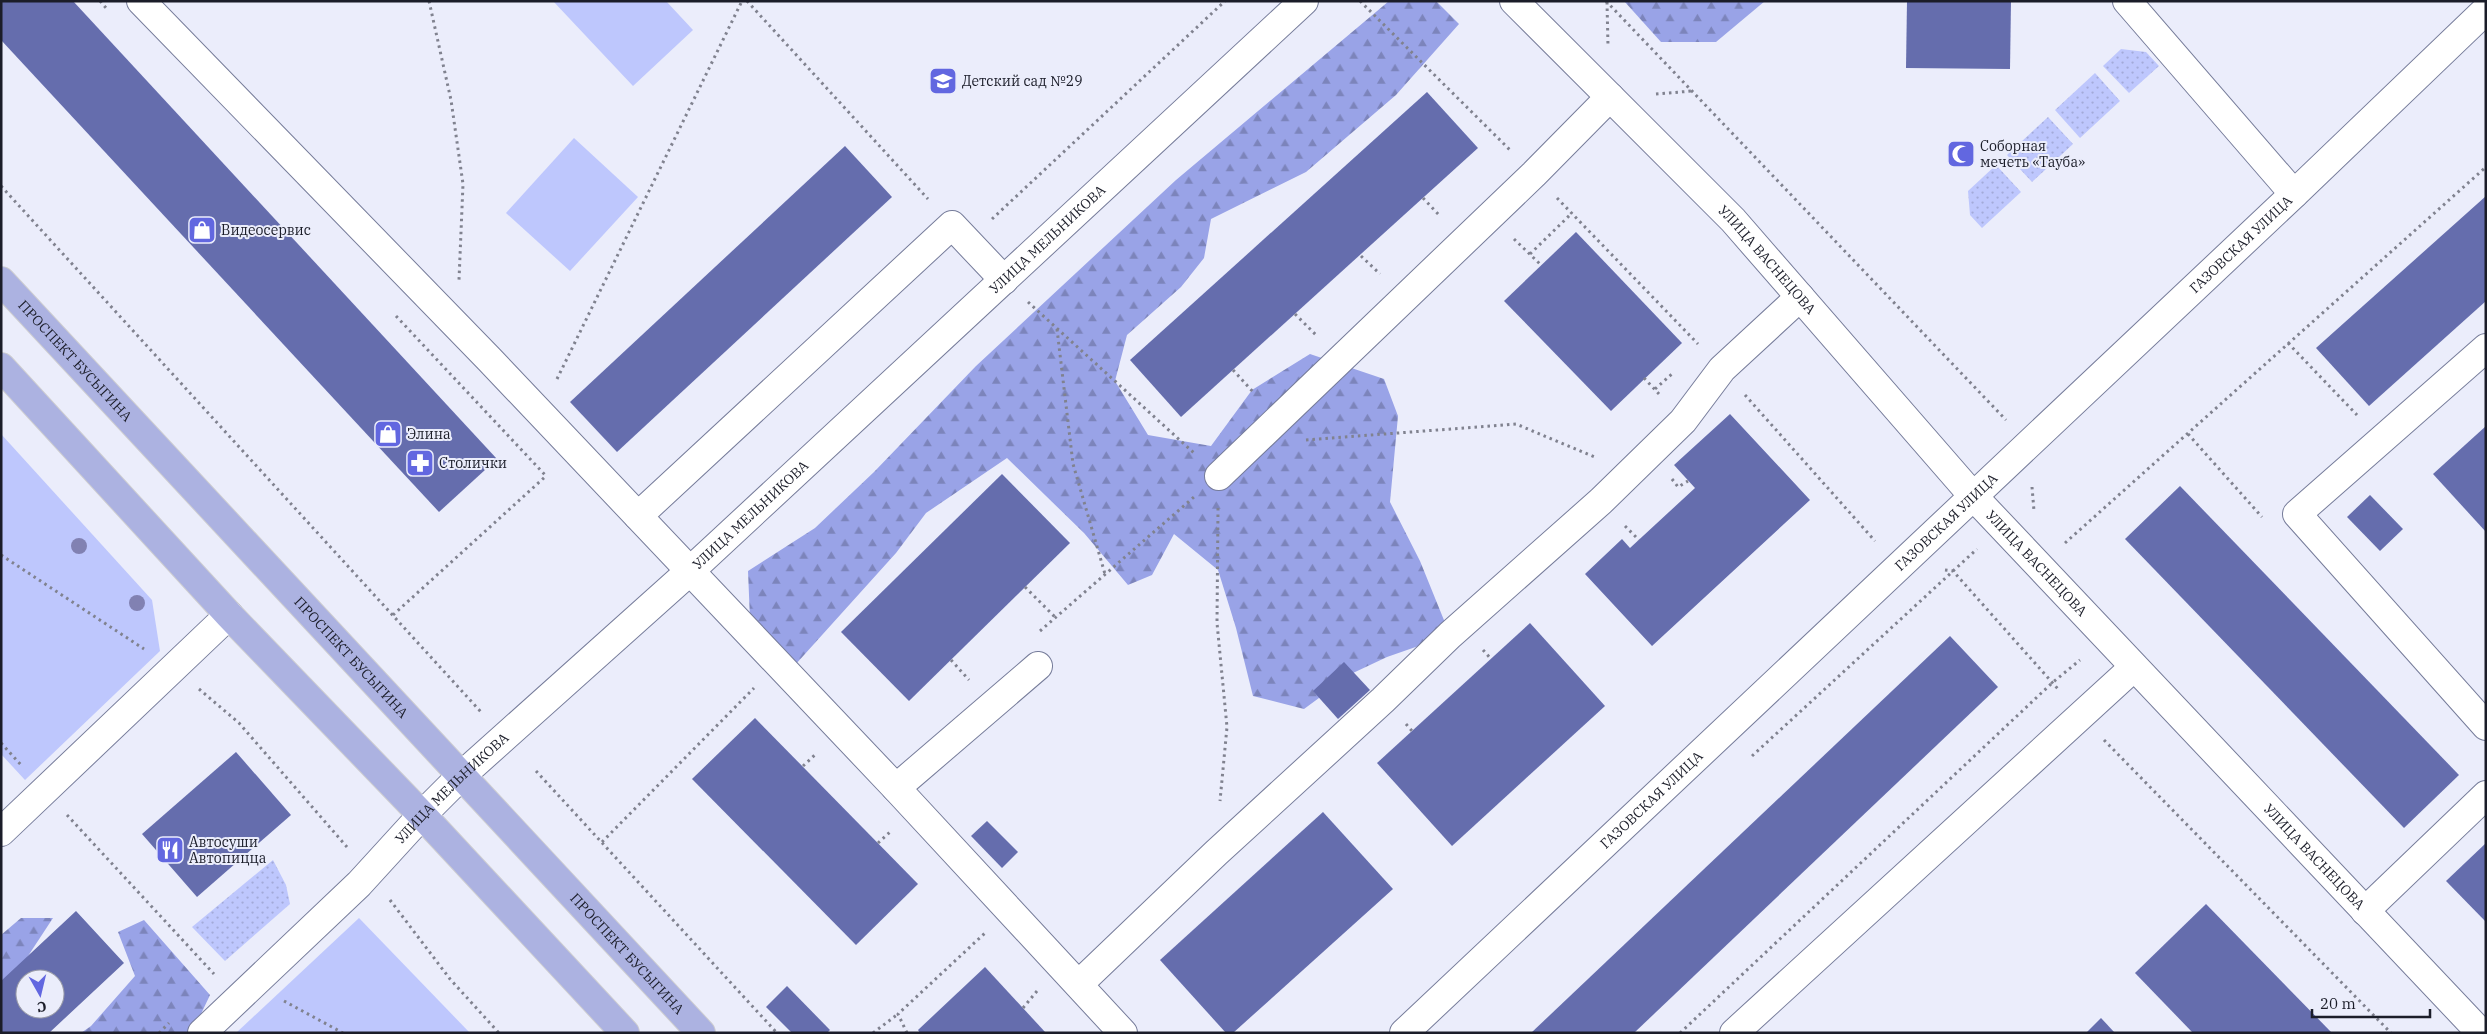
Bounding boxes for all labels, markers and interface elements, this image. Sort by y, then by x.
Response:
school or university icon: Детский сад №29 [928,66,958,96]
place label: Детский сад №29 [962,72,1083,90]
place label: Соборная мечеть «Тауба» [1980,137,2085,171]
mosque icon: Соборная мечеть «Тауба» [1946,139,1976,169]
street label: УЛИЦА МЕЛЬНИКОВА [986,181,1109,298]
street label: ГАЗОВСКАЯ УЛИЦА [2186,191,2296,297]
street label: УЛИЦА ВАСНЕЦОВА [1714,201,1820,318]
shop icon: Видеосервис [187,215,217,245]
place label: Видеосервис [221,221,311,239]
street label: ПРОСПЕКТ БУСЫГИНА [14,296,136,426]
shop icon: Элина [373,419,403,449]
place label: Элина [407,425,451,443]
pharmacy icon: Столички [405,448,435,478]
place label: Столички [439,454,507,472]
street label: УЛИЦА МЕЛЬНИКОВА [689,456,813,573]
street label: ГАЗОВСКАЯ УЛИЦА [1891,469,2002,575]
street label: УЛИЦА ВАСНЕЦОВА [1982,506,2091,620]
street label: ПРОСПЕКТ БУСЫГИНА [290,593,412,722]
street label: УЛИЦА МЕЛЬНИКОВА [391,728,513,848]
street label: ГАЗОВСКАЯ УЛИЦА [1596,747,1707,852]
street label: УЛИЦА ВАСНЕЦОВА [2260,800,2369,914]
place label: Автосуши Автопицца [189,833,267,867]
restaurant icon: Автосуши Автопицца [155,835,185,865]
street label: ПРОСПЕКТ БУСЫГИНА [566,889,688,1018]
north arrow [15,969,65,1019]
scale bar [2312,986,2430,1018]
text: 20 m [2320,994,2356,1013]
text: С [36,997,48,1016]

